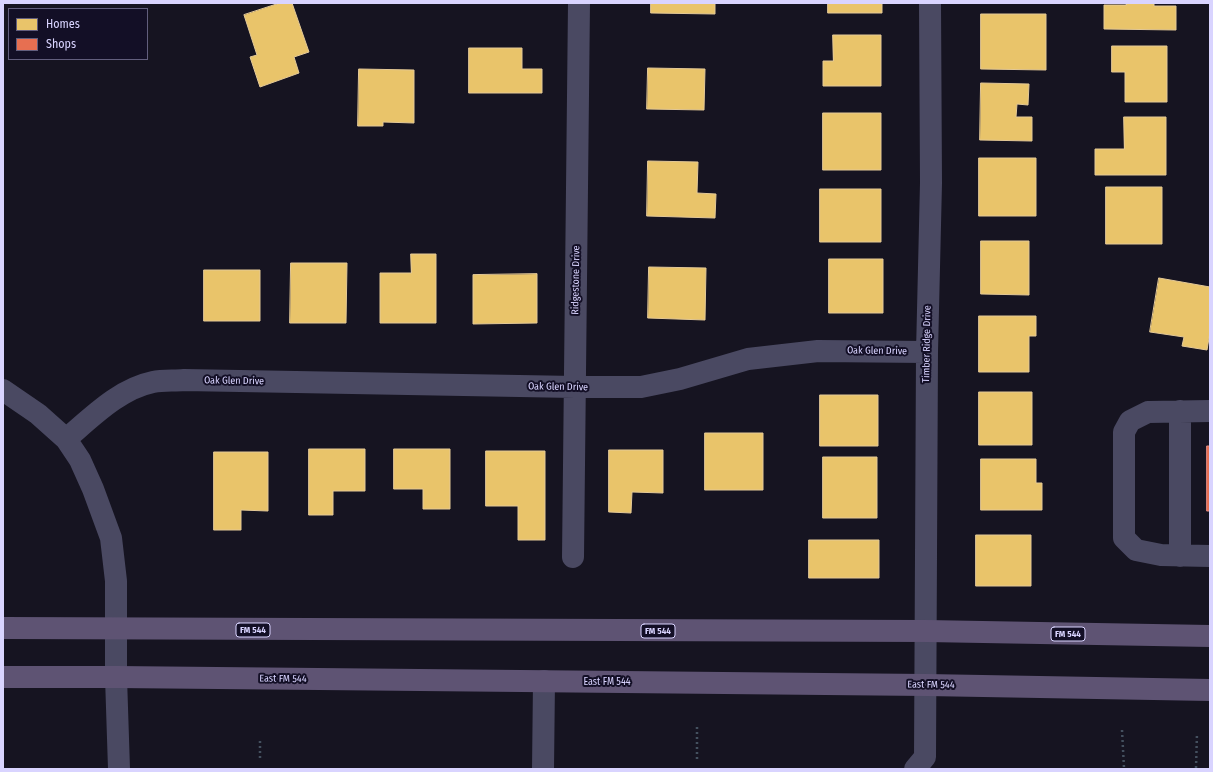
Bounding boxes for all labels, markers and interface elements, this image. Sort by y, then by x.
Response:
legend [8,8,148,60]
text: Homes [46,17,80,31]
text: Shops [46,37,76,51]
street label: Ridgestone Drive [569,245,583,315]
street label: Timber Ridge Drive [920,305,934,383]
street label: Oak Glen Drive [847,344,907,358]
street label: Oak Glen Drive [204,374,264,388]
street label: Oak Glen Drive [528,380,588,394]
road number: FM 544 [236,623,270,637]
road number: FM 544 [641,624,675,638]
road number: FM 544 [1051,627,1085,641]
street label: East FM 544 [259,673,307,685]
street label: East FM 544 [583,676,631,688]
street label: East FM 544 [907,679,955,691]

